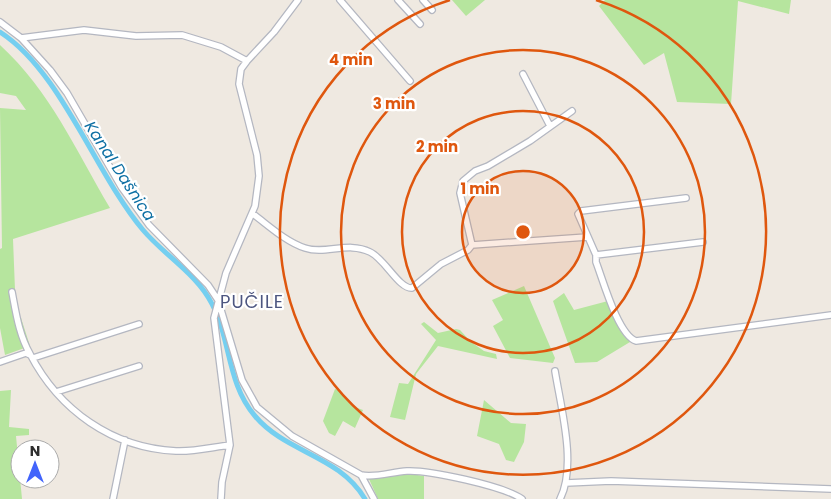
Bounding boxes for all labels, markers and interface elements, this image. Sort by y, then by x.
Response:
text: 4 min [329,49,373,70]
text: 3 min [373,93,415,114]
water label: Kanal Dašnica [79,116,161,226]
text: 2 min [416,136,458,157]
text: 1 min [460,178,500,199]
centre of rings [514,223,532,241]
district label: PUČILE [220,289,284,314]
north arrow [10,439,60,489]
text: N [30,441,40,461]

